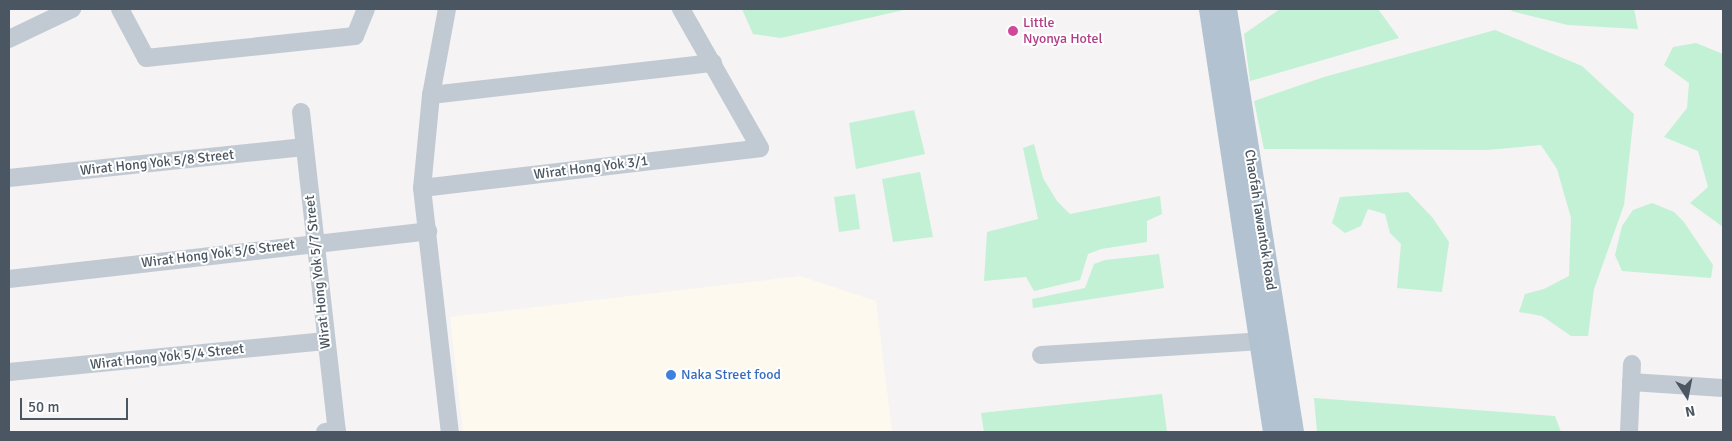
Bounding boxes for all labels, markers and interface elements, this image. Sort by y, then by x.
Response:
place label: Little Nyonya Hotel [1023,15,1103,48]
marker: Little Nyonya Hotel [1007,25,1019,37]
street label: Wirat Hong Yok 5/8 Street [79,147,235,179]
street label: Chaofah Tawantok Road [1241,148,1279,292]
street label: Wirat Hong Yok 3/1 [533,153,649,183]
street label: Wirat Hong Yok 5/7 Street [302,194,334,350]
street label: Wirat Hong Yok 5/6 Street [140,236,296,272]
street label: Wirat Hong Yok 5/4 Street [89,341,245,373]
place label: Naka Street food [681,367,781,383]
marker: Naka Street food [665,369,677,381]
north arrow [1662,371,1712,421]
scale bar [22,388,130,420]
text: 50 m [28,398,59,416]
text: N [1684,402,1696,420]

